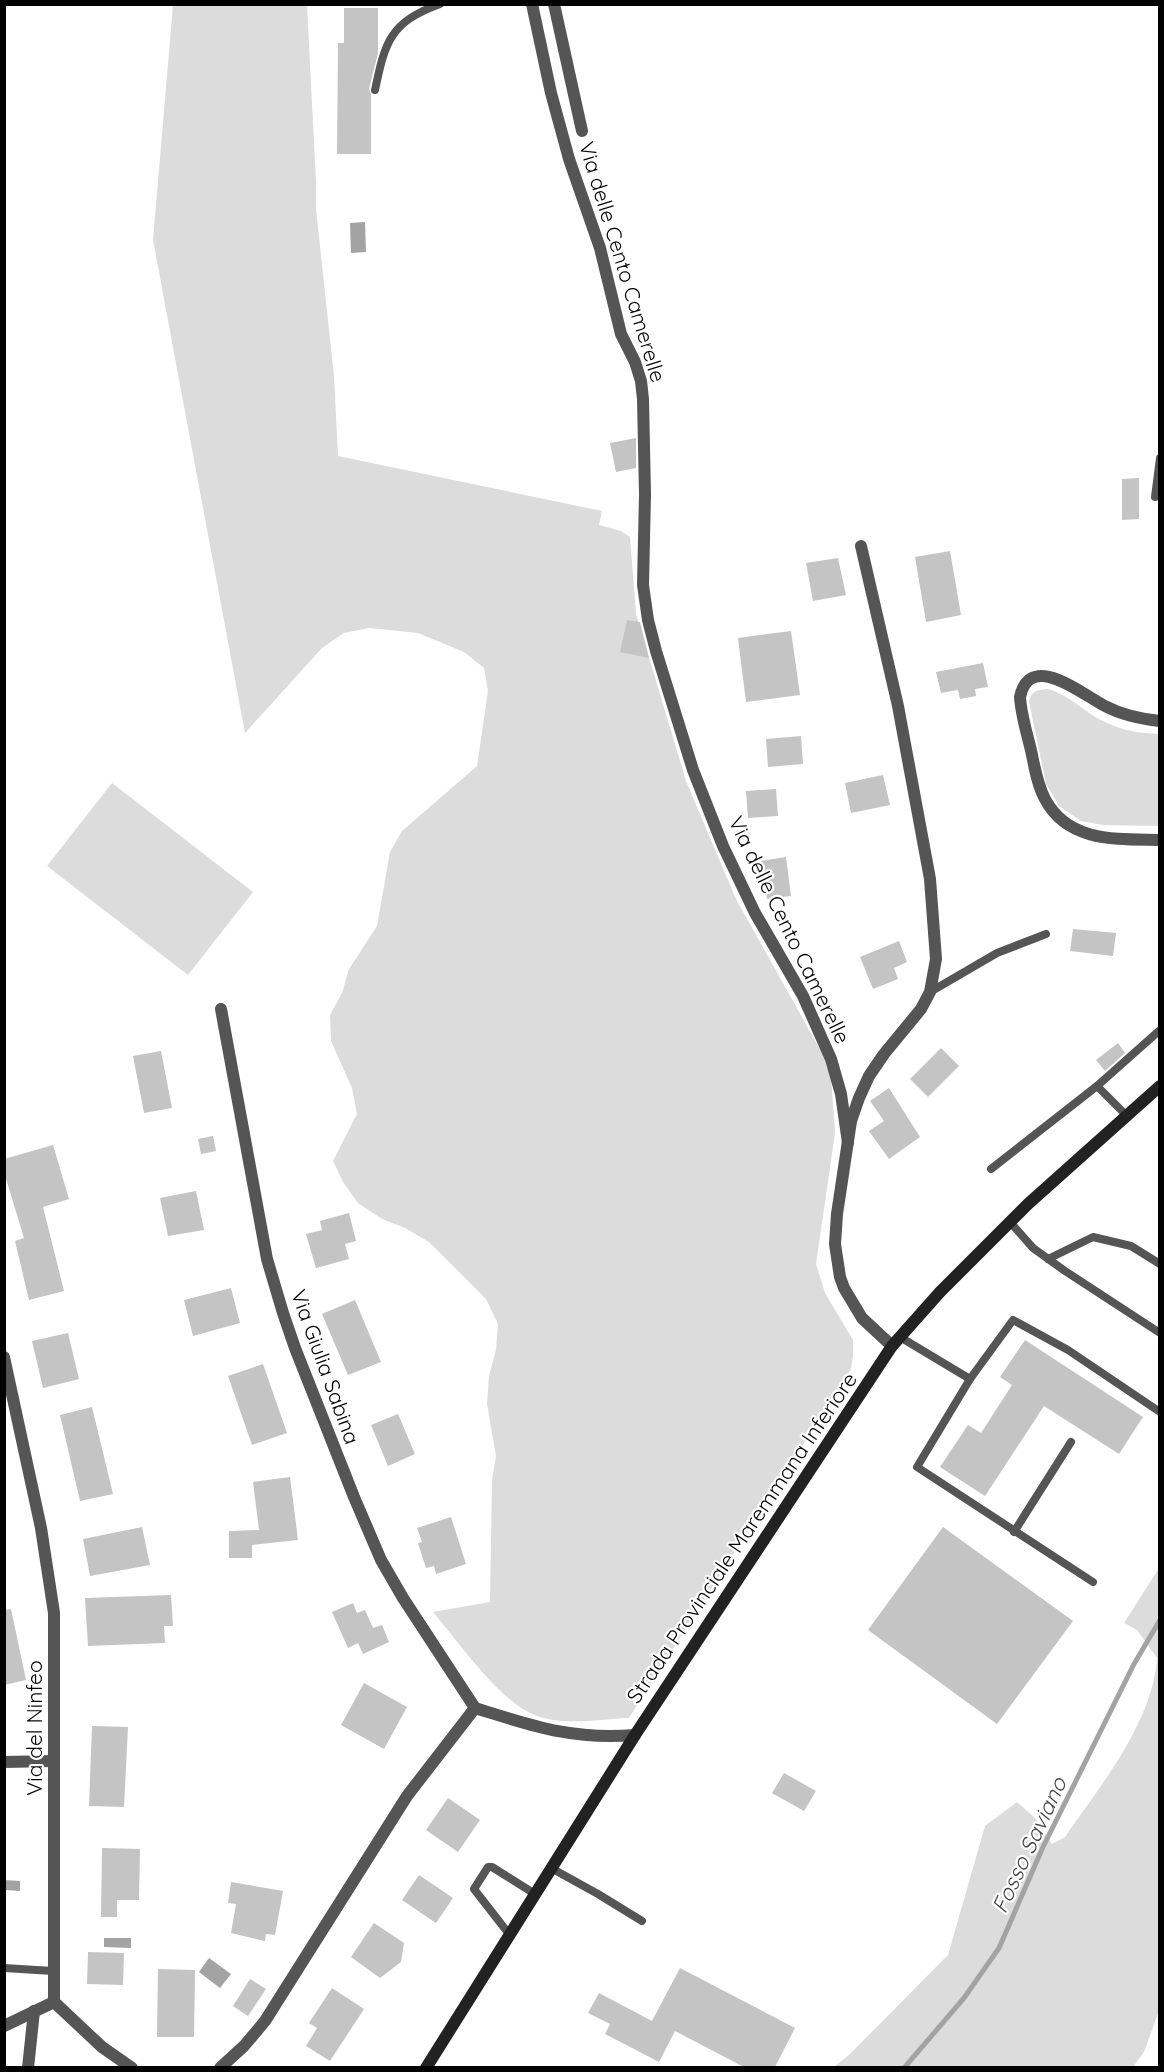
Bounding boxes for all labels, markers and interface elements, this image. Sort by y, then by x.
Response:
street label: Via delle Cento Camerelle [574,138,672,385]
street label: Via delle Cento Camerelle [723,812,856,1048]
street label: Via Giulia Sabina [286,1286,366,1447]
street label: Strada Provinciale Maremmana Inferiore [620,1367,862,1708]
street label: Via del Ninfeo [21,1660,47,1796]
water label: Fosso Saviano [985,1771,1073,1917]

